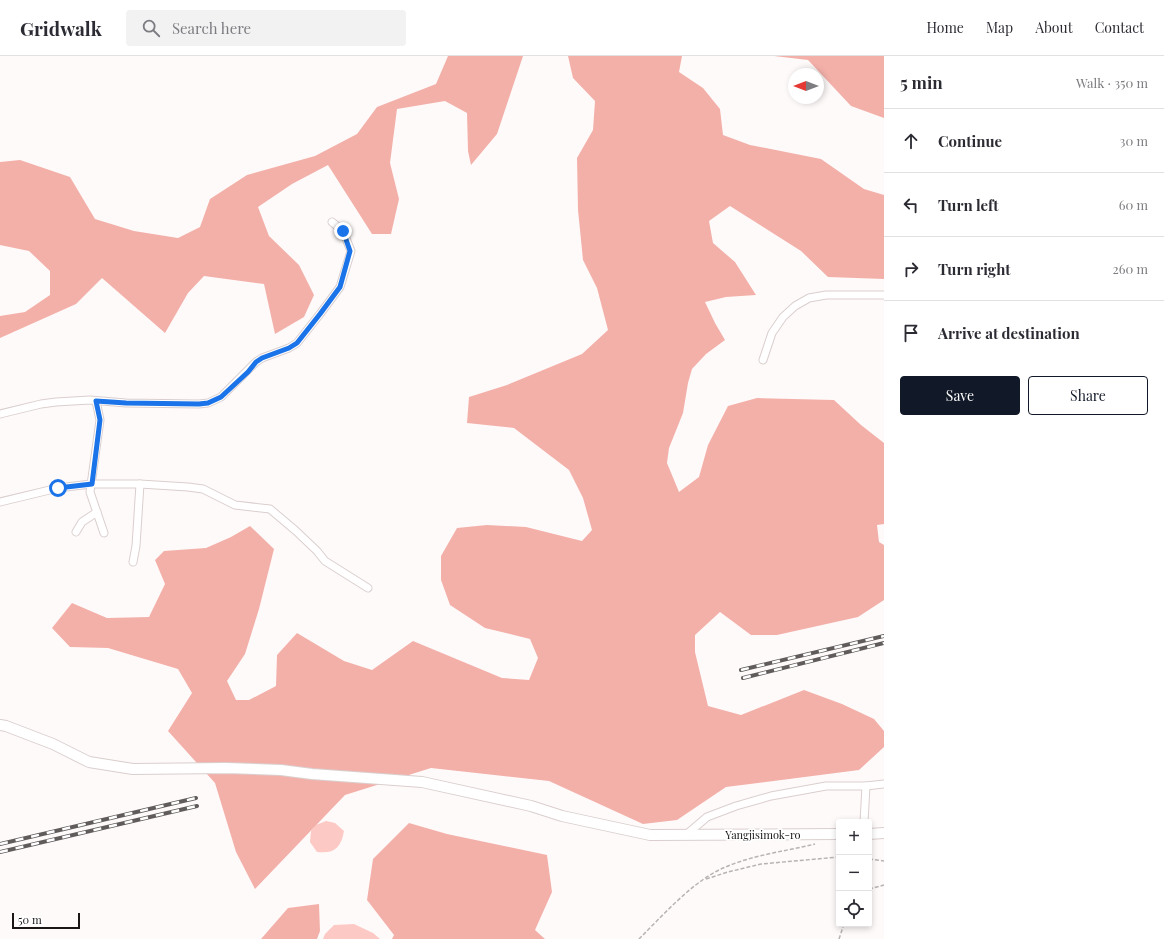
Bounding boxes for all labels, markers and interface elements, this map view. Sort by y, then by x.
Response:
search box [126,10,406,46]
text: Gridwalk [20,15,102,41]
icon: search [140,17,162,39]
text: Search here [172,18,251,38]
text: Home [926,18,964,37]
text: Map [986,18,1013,37]
text: About [1035,18,1073,37]
text: Contact [1095,18,1144,37]
north arrow [788,68,824,104]
text: 5 min [900,71,943,93]
text: Walk · 350 m [1076,74,1148,91]
icon: ahead [900,130,922,152]
text: Continue [938,131,1002,151]
text: 30 m [1120,132,1148,149]
icon: left [900,194,922,216]
text: Turn left [938,195,999,215]
text: 60 m [1119,196,1148,213]
route end [334,222,352,240]
icon: right [900,258,922,280]
text: Turn right [938,259,1011,279]
text: 260 m [1112,260,1148,277]
icon: arrive [900,322,922,344]
text: Arrive at destination [938,323,1080,343]
button: Save [900,376,1020,415]
button: Share [1028,376,1148,415]
route start [49,479,67,497]
map controls [836,819,872,927]
button: + [836,819,872,855]
street label: Yangjisimok-ro [724,827,801,842]
button: − [836,855,872,891]
button: locate [836,891,872,927]
scale bar [12,911,80,930]
text: 50 m [18,912,42,927]

